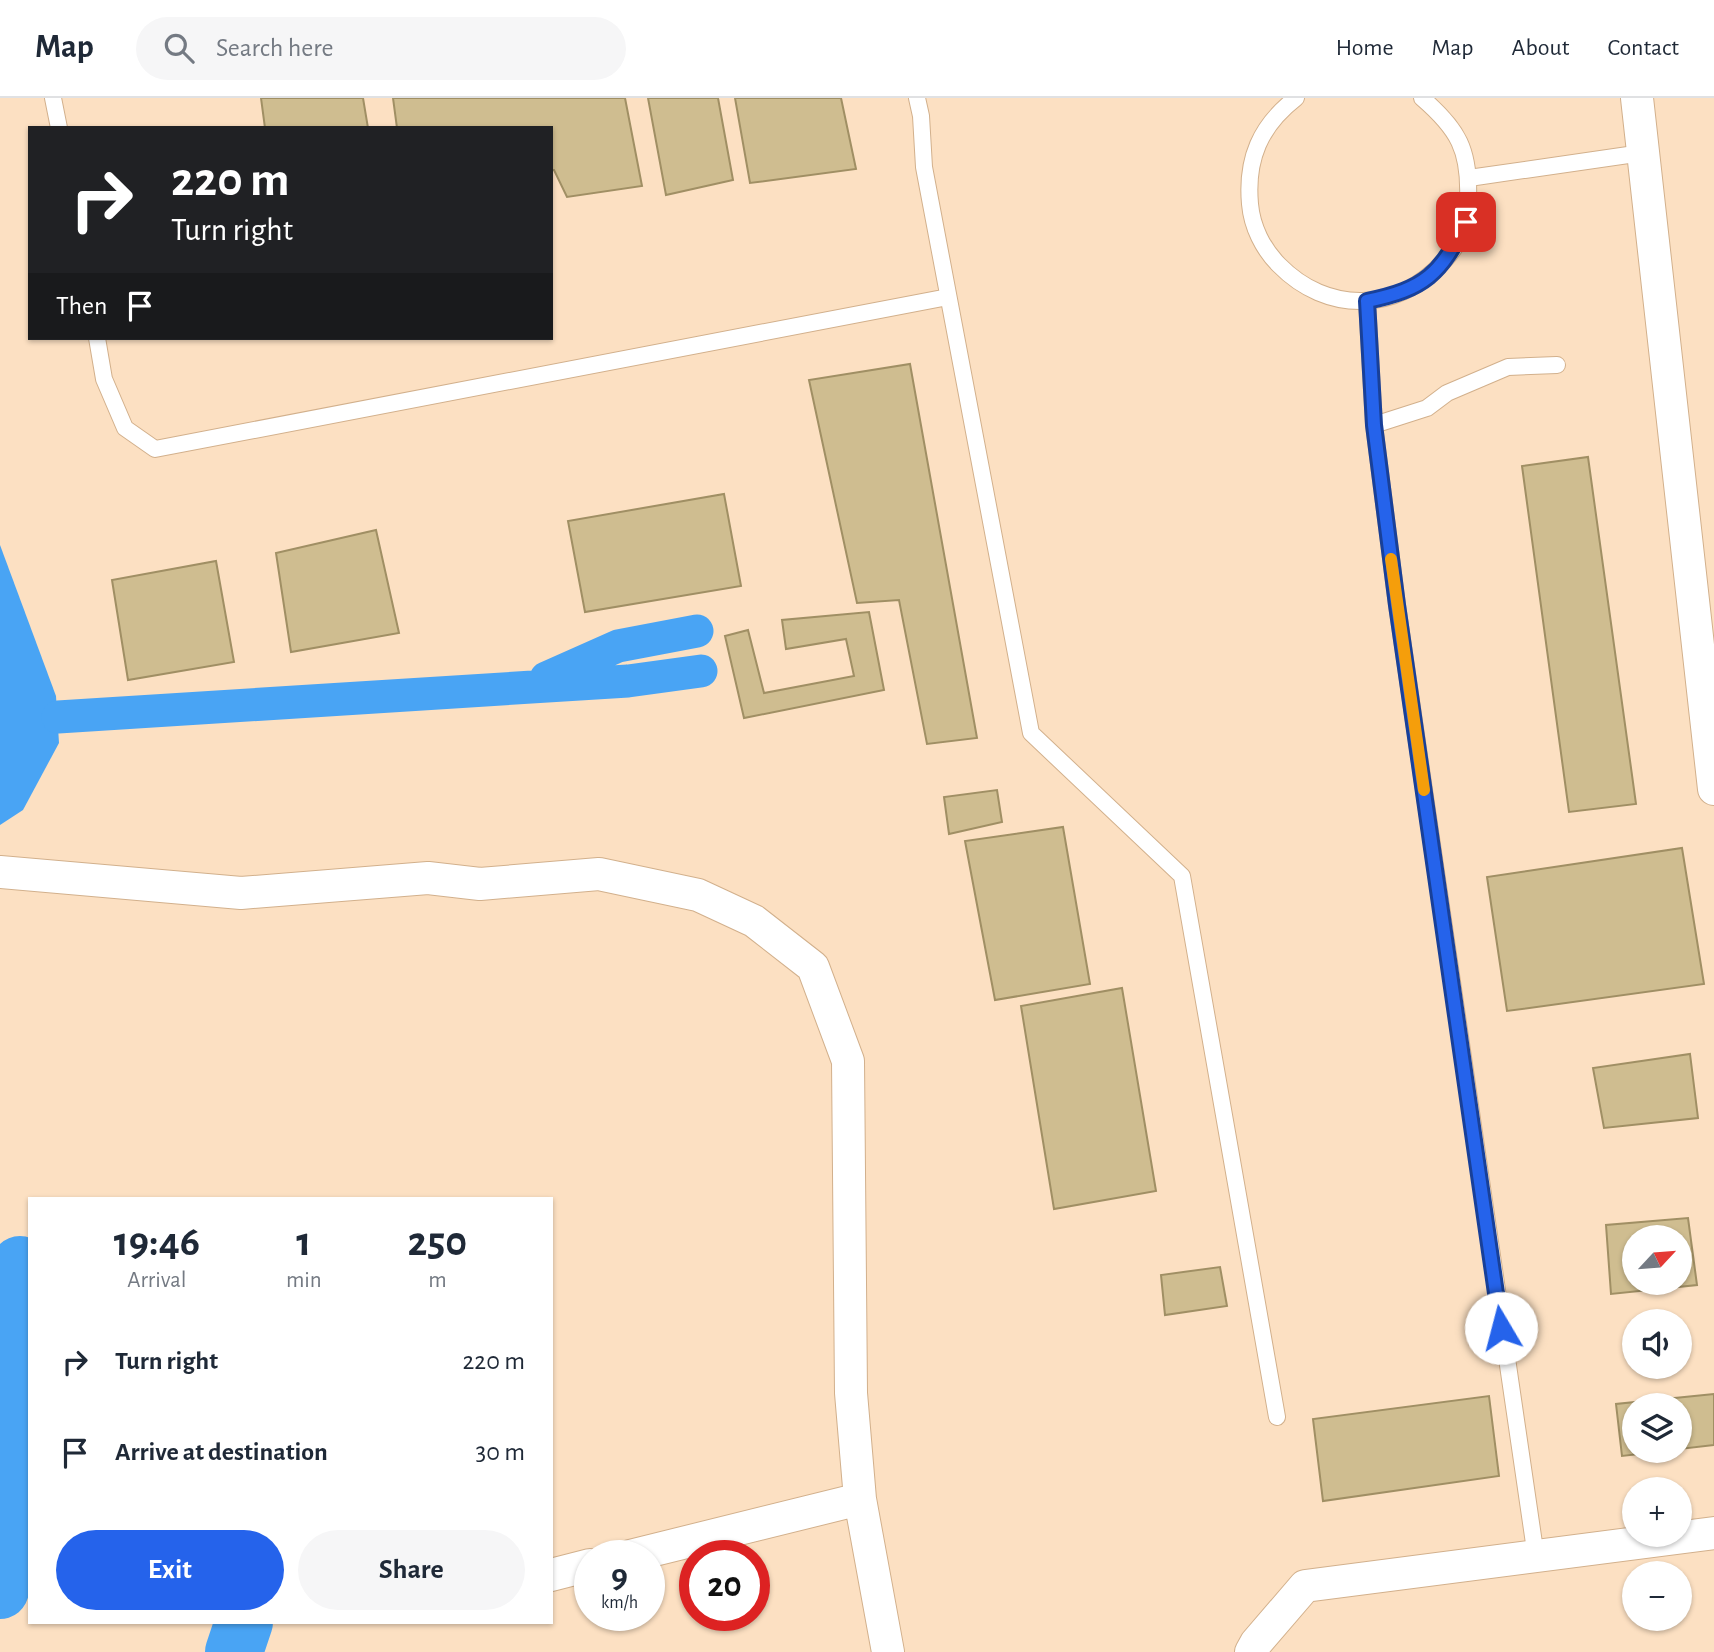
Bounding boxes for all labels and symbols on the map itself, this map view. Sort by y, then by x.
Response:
pin [1436,192,1496,252]
north arrow [1622,1225,1692,1295]
position arrow [1464,1291,1538,1365]
speed limit sign: 20 [679,1540,770,1631]

